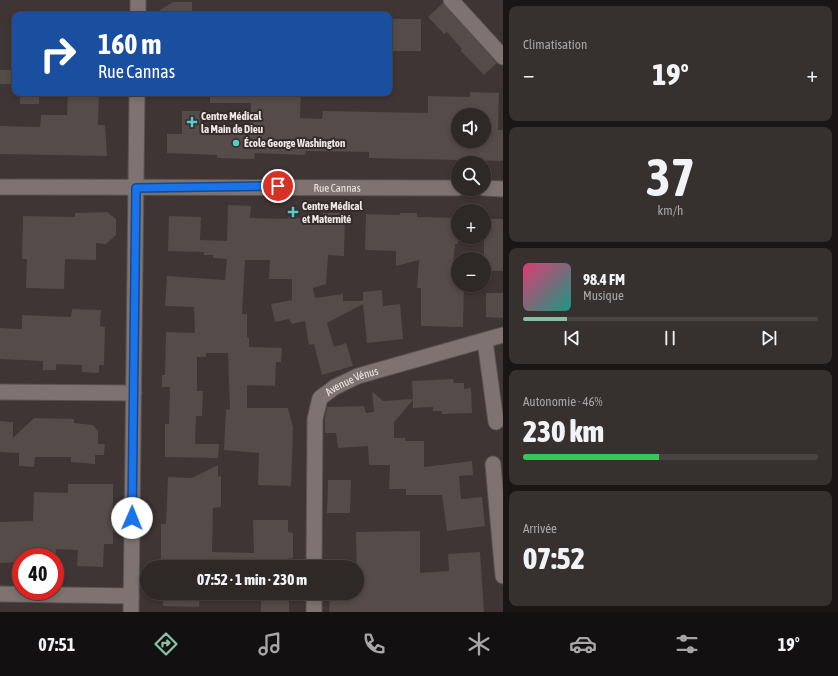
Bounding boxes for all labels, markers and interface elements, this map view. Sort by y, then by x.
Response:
icon: right [32,28,84,80]
text: 160 m [98,28,161,60]
text: Climatisation [523,37,587,52]
text: 19° [652,57,689,91]
text: Rue Cannas [98,61,175,82]
text: − [523,61,534,87]
text: + [807,61,818,87]
map controls [451,108,491,292]
button: sound [451,108,491,148]
place label: Centre Médical la Main de Dieu [201,110,263,135]
marker: Centre Médical la Main de Dieu [186,116,198,128]
place label: École George Washington [244,137,345,149]
marker: École George Washington [231,138,241,148]
text: 37 [646,147,695,207]
button: search [451,156,491,196]
pin [261,169,295,203]
icon: arrive [267,175,289,197]
street label: Rue Cannas [313,182,361,194]
place label: Centre Médical et Maternité [302,200,363,225]
text: km/h [658,203,683,218]
button: + [451,204,491,244]
marker: Centre Médical et Maternité [287,206,299,218]
button: − [451,252,491,292]
text: 98.4 FM [583,271,625,288]
text: Musique [583,288,624,303]
icon: previous [561,327,583,349]
icon: pause [659,327,681,349]
icon: next [758,327,780,349]
street label: Avenue Vénus [323,365,380,398]
text: Autonomie · 46% [523,394,603,409]
text: 230 km [523,414,604,448]
position arrow [111,497,153,539]
text: Arrivée [523,521,557,536]
text: 07:52 [523,541,585,575]
speed limit sign: 40 [12,548,64,600]
text: 07:52 · 1 min · 230 m [197,571,307,588]
icon: directions [152,630,180,658]
icon: music [256,630,284,658]
icon: phone [360,630,388,658]
icon: climate [465,630,493,658]
icon: car [569,630,597,658]
icon: filters [673,630,701,658]
text: 07:51 [38,634,75,655]
text: 19° [778,634,800,655]

